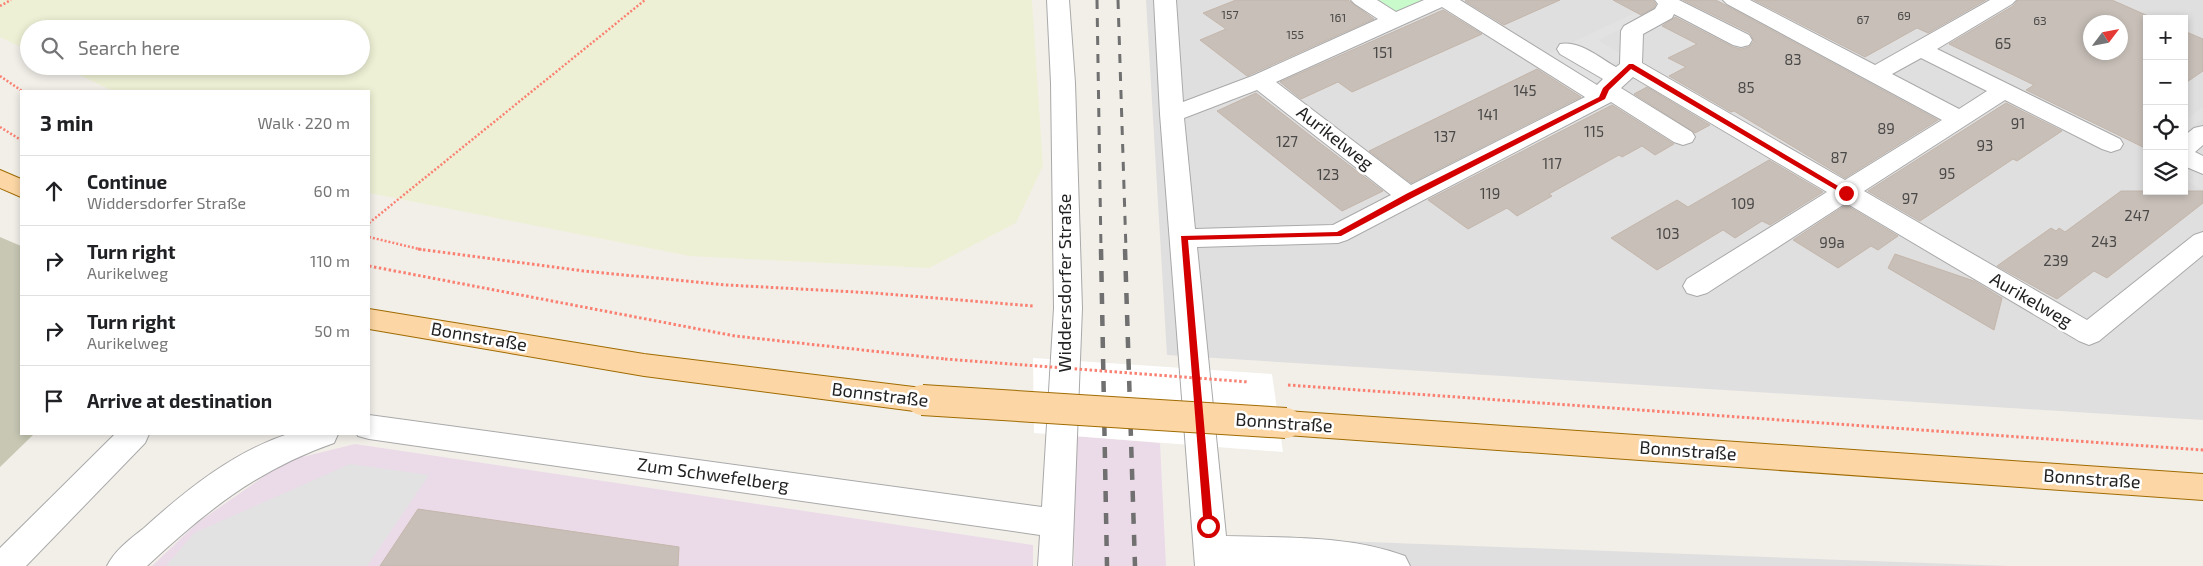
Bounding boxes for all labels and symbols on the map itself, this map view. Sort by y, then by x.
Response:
house number: 157 [1221,7,1239,21]
house number: 69 [1897,8,1911,22]
house number: 161 [1330,10,1346,24]
house number: 67 [1856,12,1870,26]
house number: 63 [2033,13,2047,27]
north arrow [2083,15,2128,60]
house number: 155 [1286,27,1304,41]
house number: 65 [1995,34,2011,52]
house number: 151 [1373,43,1393,61]
house number: 83 [1784,50,1802,68]
house number: 85 [1737,78,1755,96]
house number: 145 [1513,81,1537,99]
street label: Aurikelweg [1293,100,1378,174]
house number: 141 [1477,105,1499,123]
house number: 91 [2011,114,2025,132]
house number: 89 [1877,119,1895,137]
house number: 115 [1584,122,1604,140]
house number: 137 [1434,127,1456,145]
house number: 127 [1276,132,1298,150]
house number: 93 [1977,136,1993,154]
house number: 87 [1831,148,1848,166]
house number: 117 [1542,154,1562,172]
house number: 95 [1939,164,1955,182]
house number: 123 [1317,165,1339,183]
route end [1835,182,1858,205]
house number: 119 [1480,184,1500,202]
house number: 97 [1902,189,1918,207]
street label: Widdersdorfer Straße [1053,194,1075,372]
house number: 109 [1731,194,1755,212]
house number: 247 [2124,206,2150,224]
house number: 103 [1656,224,1680,242]
house number: 243 [2091,232,2117,250]
house number: 99a [1819,233,1845,251]
house number: 239 [2043,251,2069,269]
street label: Aurikelweg [1986,267,2077,331]
street label: Bonnstraße [429,317,529,355]
street label: Bonnstraße [831,377,930,411]
street label: Bonnstraße [1235,408,1333,436]
street label: Bonnstraße [1639,436,1737,464]
street label: Zum Schwefelberg [636,452,790,496]
street label: Bonnstraße [2043,464,2141,492]
route start [1197,515,1220,538]

